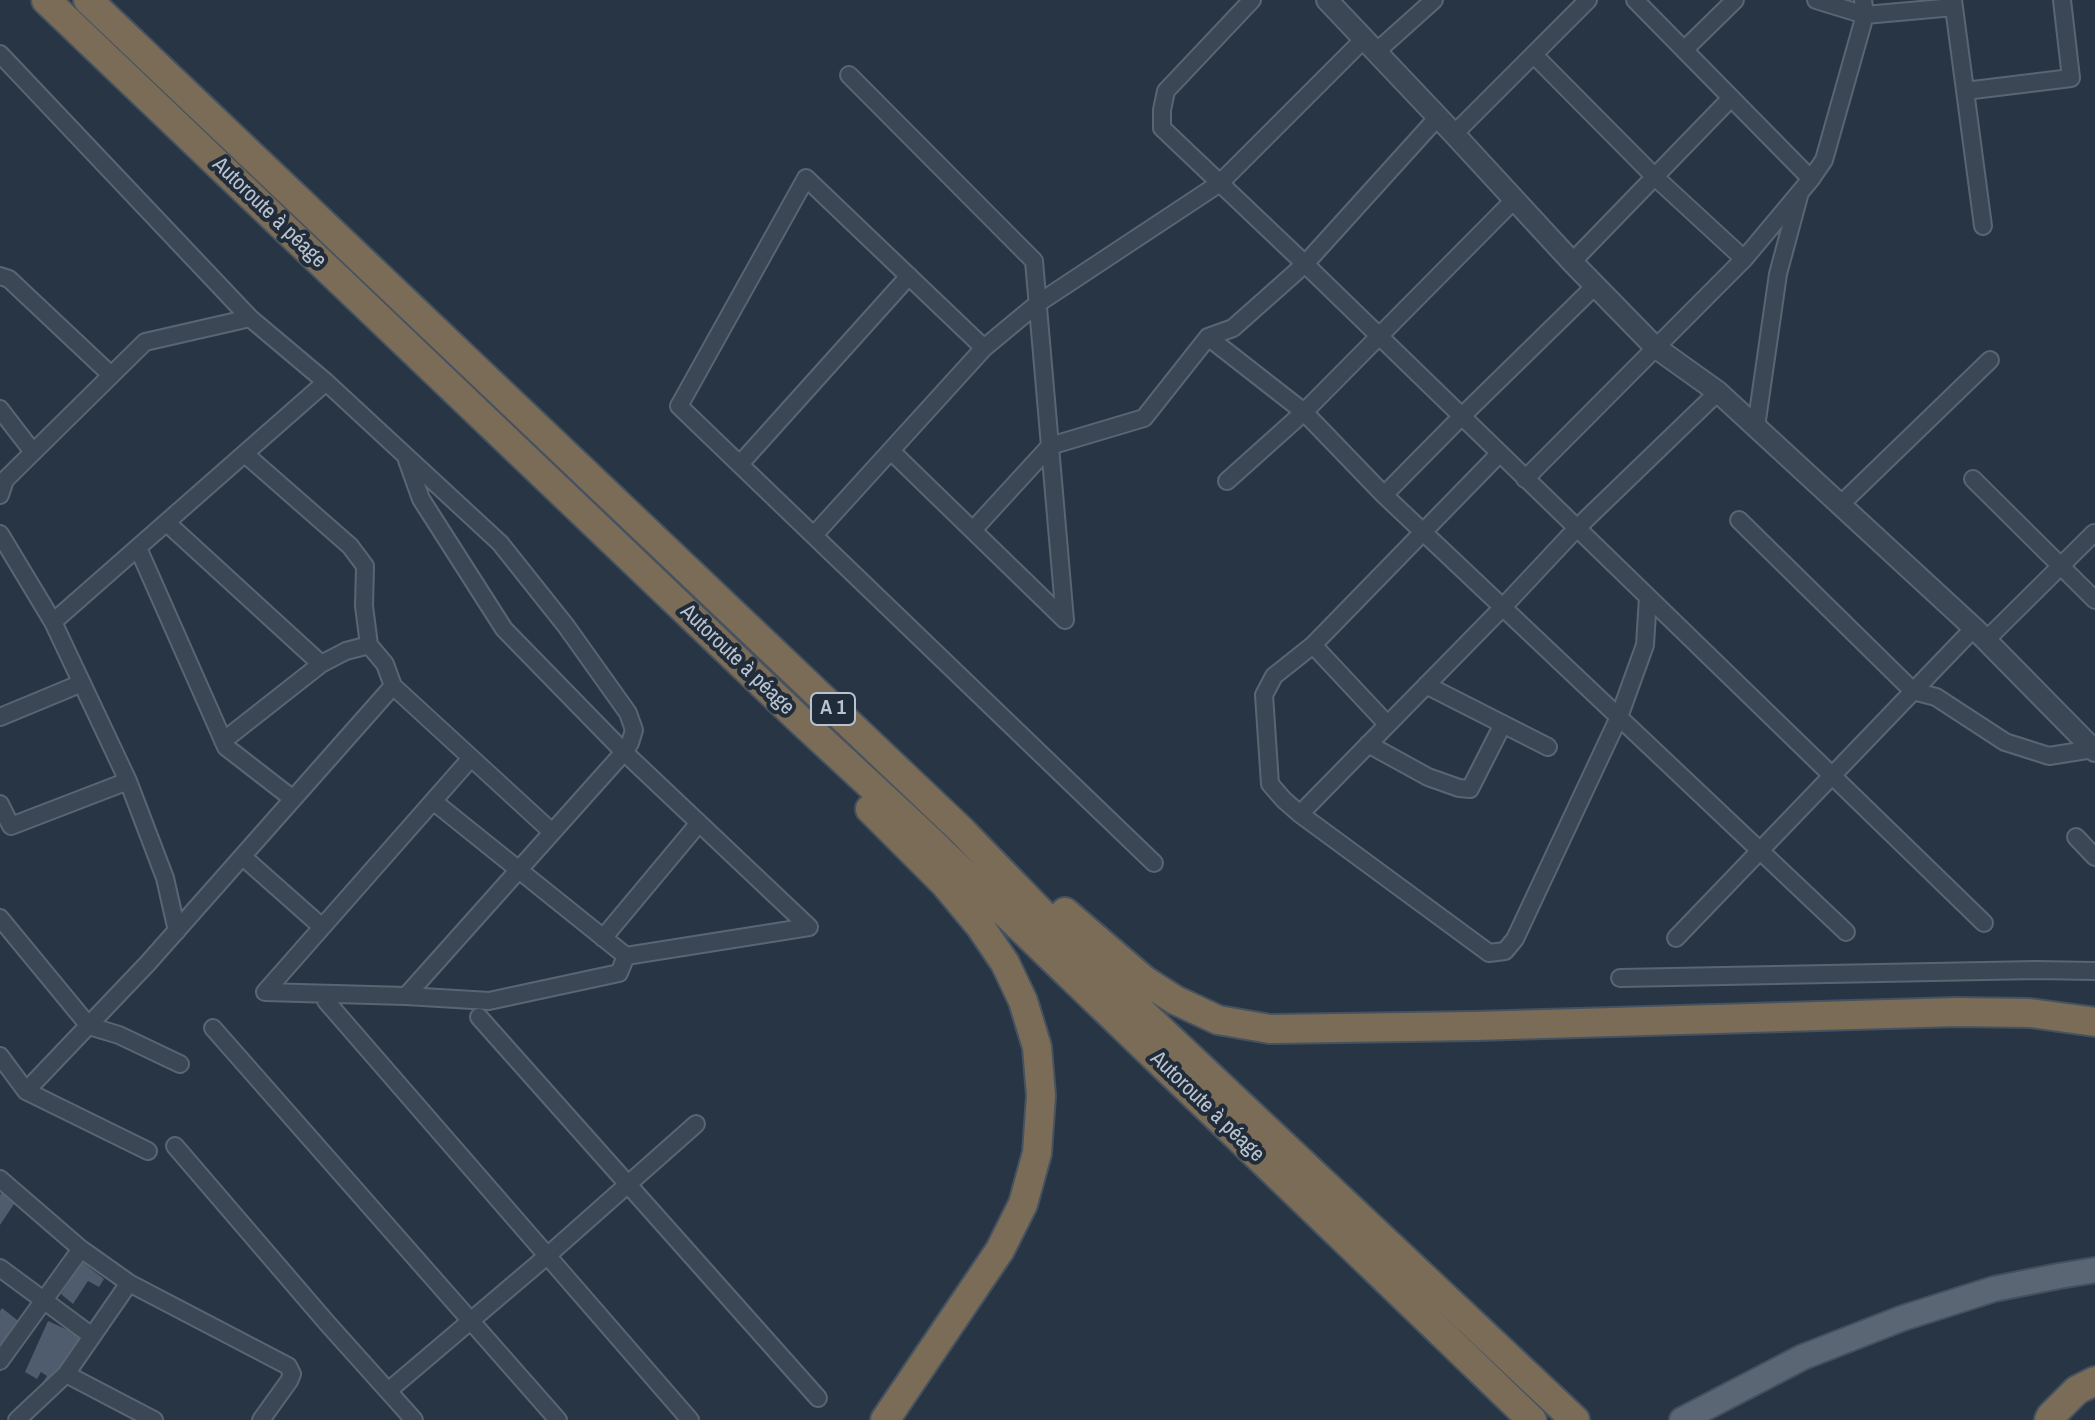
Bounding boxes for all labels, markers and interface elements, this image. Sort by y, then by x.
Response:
street label: Autoroute à péage [206,152,332,274]
street label: Autoroute à péage [674,599,800,721]
road number: A 1 [811,693,855,725]
street label: Autoroute à péage [1144,1046,1270,1168]

